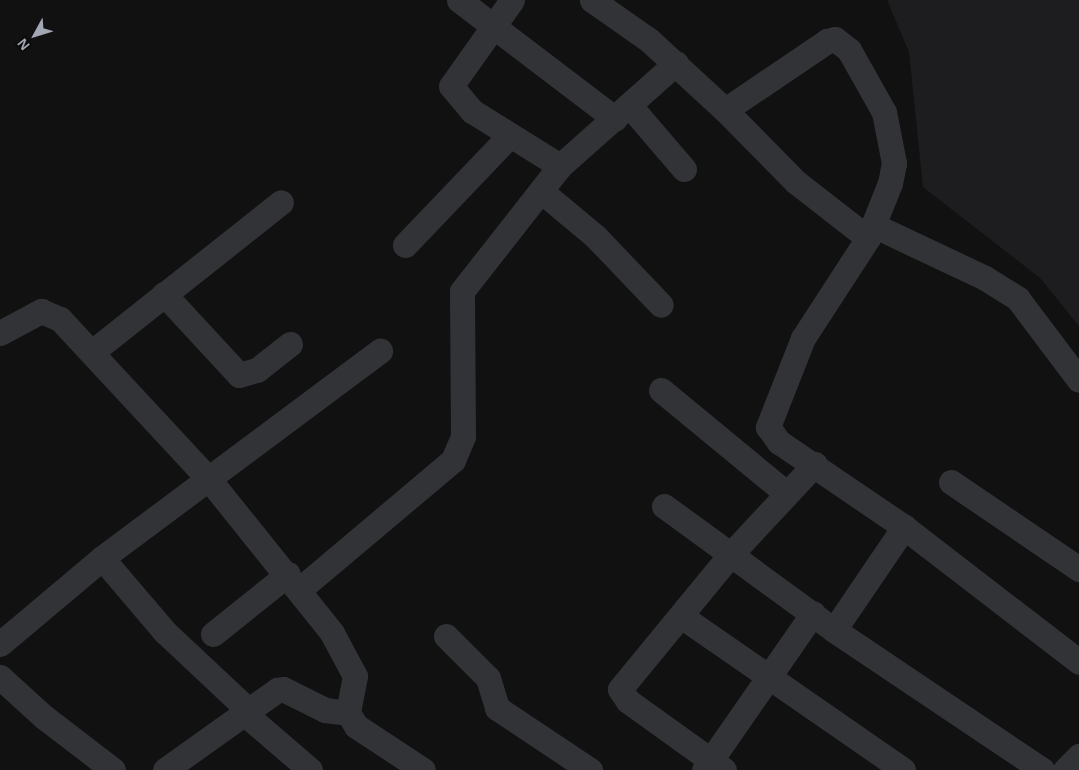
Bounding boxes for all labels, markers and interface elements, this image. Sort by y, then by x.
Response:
north arrow [10,10,60,60]
text: N [14,35,33,53]

